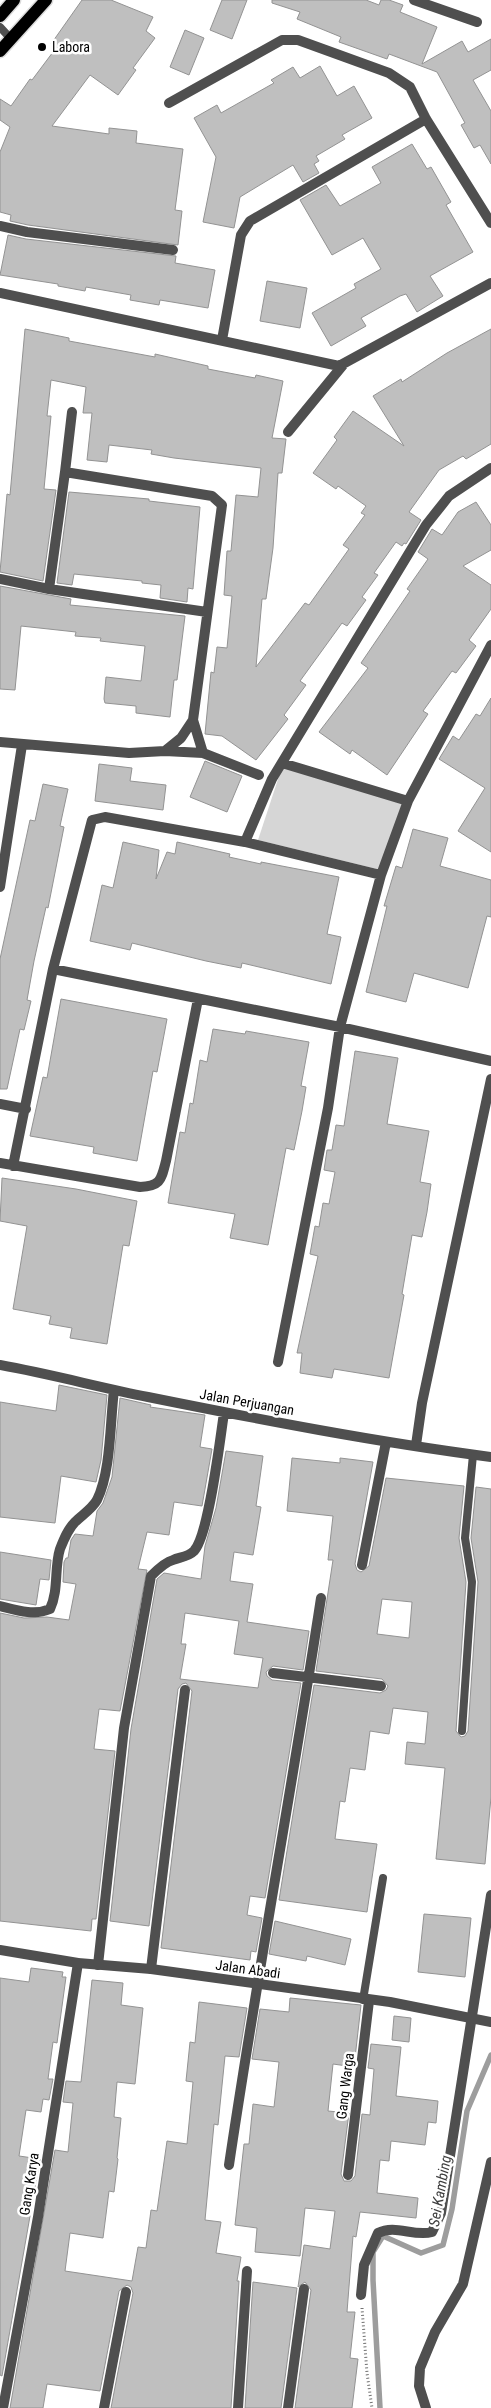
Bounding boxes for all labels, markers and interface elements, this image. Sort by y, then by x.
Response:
place label: Labora [52,39,90,55]
marker: Labora [36,41,48,53]
street label: Jalan Perjuangan [199,1386,295,1418]
street label: Jalan Abadi [215,1957,281,1981]
street label: Gang Warga [333,2052,357,2120]
street label: Gang Karya [16,2152,42,2216]
water label: Sei Kambing [425,2154,455,2228]

